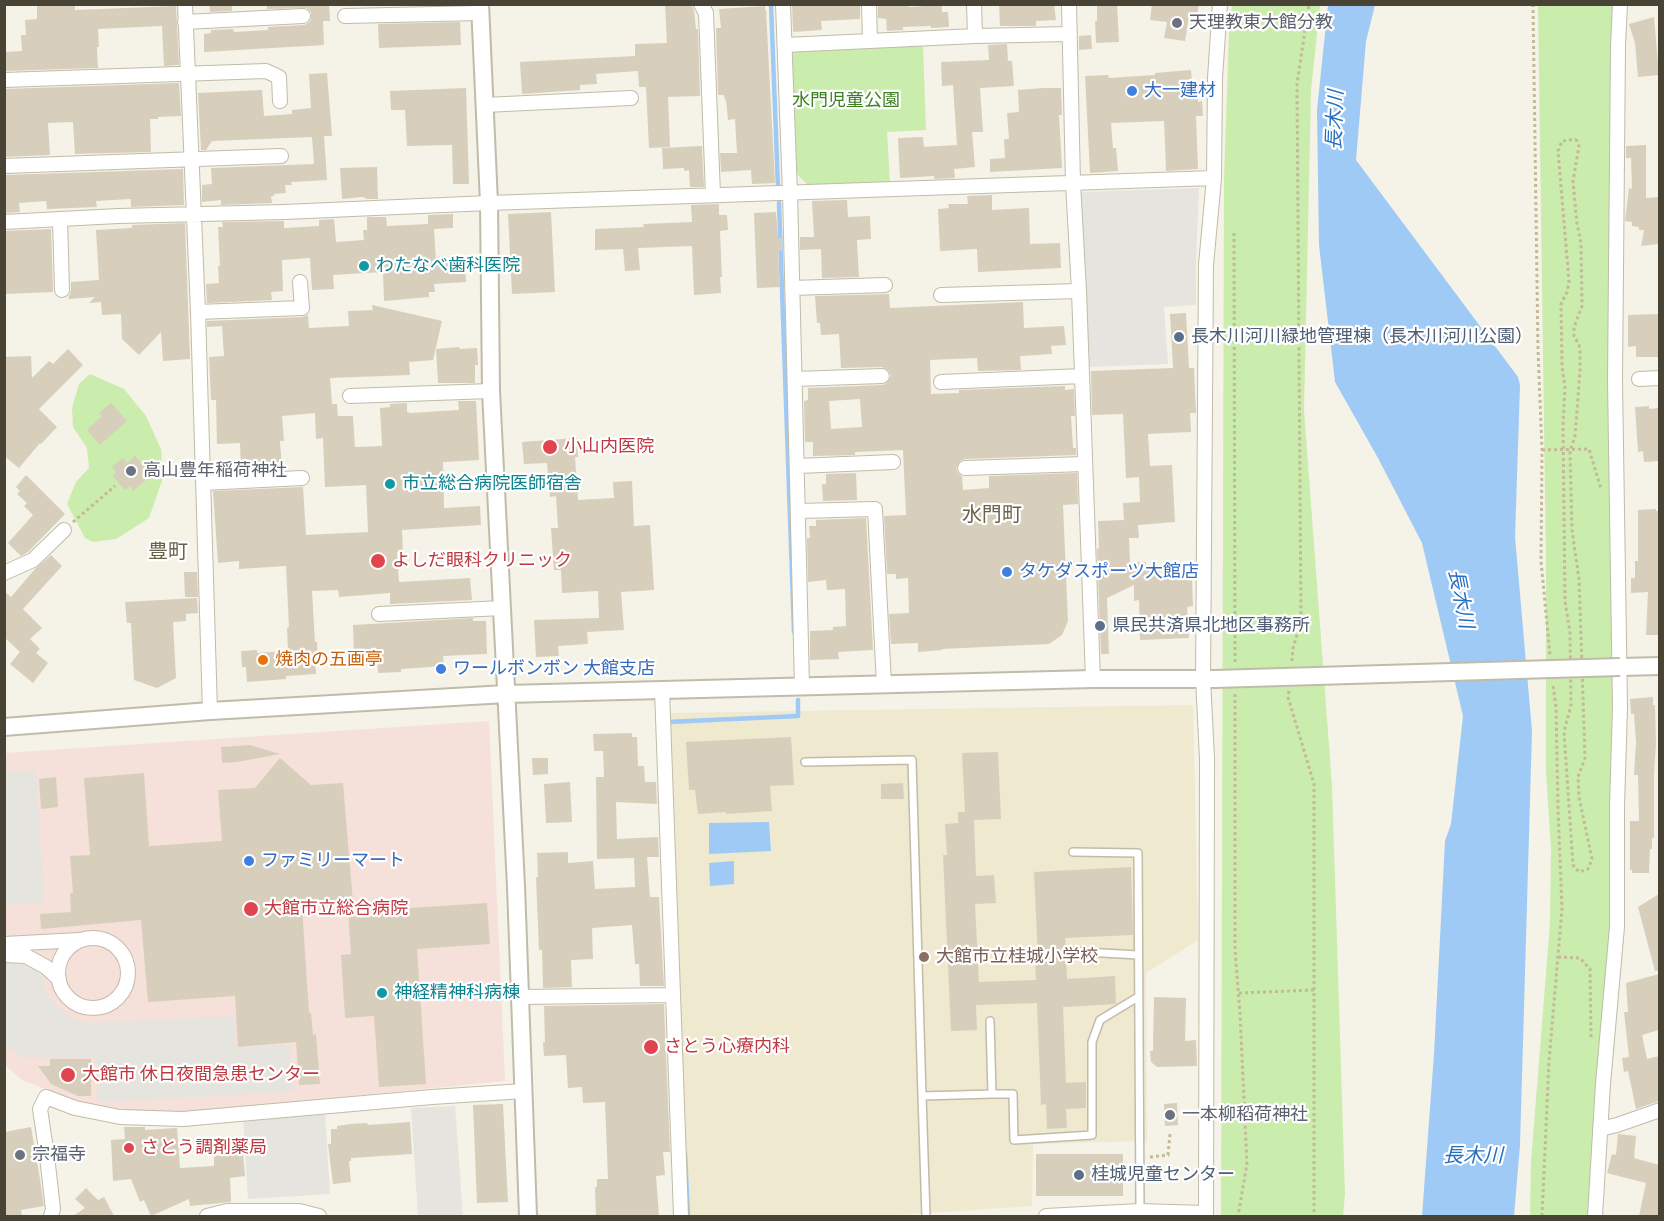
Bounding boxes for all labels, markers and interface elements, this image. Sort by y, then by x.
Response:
place label: 天理教東大館分教 [1189,12,1333,34]
marker: 天理教東大館分教 [1170,16,1184,30]
place label: 大一建材 [1144,80,1216,102]
marker: 大一建材 [1125,84,1139,98]
park label: 水門児童公園 [792,90,900,112]
water label: 長木川 [1323,90,1349,150]
place label: わたなべ歯科医院 [376,255,520,277]
marker: わたなべ歯科医院 [357,259,371,273]
place label: 長木川河川緑地管理棟（長木川河川公園） [1191,326,1533,348]
marker: 長木川河川緑地管理棟（長木川河川公園） [1172,330,1186,344]
place label: 小山内医院 [564,436,654,458]
marker: 小山内医院 [541,438,559,456]
place label: 高山豊年稲荷神社 [143,460,287,482]
marker: 高山豊年稲荷神社 [124,464,138,478]
place label: 市立総合病院医師宿舎 [402,473,582,495]
marker: 市立総合病院医師宿舎 [383,477,397,491]
district label: 水門町 [962,504,1022,528]
district label: 豊町 [148,541,188,565]
place label: よしだ眼科クリニック [392,550,572,572]
marker: よしだ眼科クリニック [369,552,387,570]
place label: タケダスポーツ大館店 [1019,561,1199,583]
marker: タケダスポーツ大館店 [1000,565,1014,579]
water label: 長木川 [1442,567,1478,631]
place label: 県民共済県北地区事務所 [1112,615,1310,637]
marker: 県民共済県北地区事務所 [1093,619,1107,633]
place label: 焼肉の五画亭 [275,649,383,671]
marker: 焼肉の五画亭 [256,653,270,667]
place label: ワールボンボン 大館支店 [453,658,655,680]
marker: ワールボンボン 大館支店 [434,662,448,676]
place label: ファミリーマート [261,850,405,872]
marker: ファミリーマート [242,854,256,868]
place label: 大館市立総合病院 [264,898,408,920]
marker: 大館市立総合病院 [242,900,260,918]
place label: 大館市立桂城小学校 [936,946,1098,968]
marker: 大館市立桂城小学校 [917,950,931,964]
place label: 神経精神科病棟 [394,982,520,1004]
marker: 神経精神科病棟 [375,986,389,1000]
place label: さとう心療内科 [664,1036,790,1058]
marker: さとう心療内科 [642,1038,660,1056]
place label: 大館市 休日夜間急患センター [82,1064,320,1086]
marker: 大館市 休日夜間急患センター [59,1066,77,1084]
place label: 一本柳稻荷神社 [1182,1104,1308,1126]
marker: 一本柳稻荷神社 [1163,1108,1177,1122]
place label: さとう調剤薬局 [141,1137,267,1159]
marker: さとう調剤薬局 [122,1141,136,1155]
place label: 宗福寺 [32,1144,86,1166]
water label: 長木川 [1443,1145,1503,1169]
marker: 宗福寺 [13,1148,27,1162]
place label: 桂城児童センター [1091,1164,1235,1186]
marker: 桂城児童センター [1072,1168,1086,1182]

